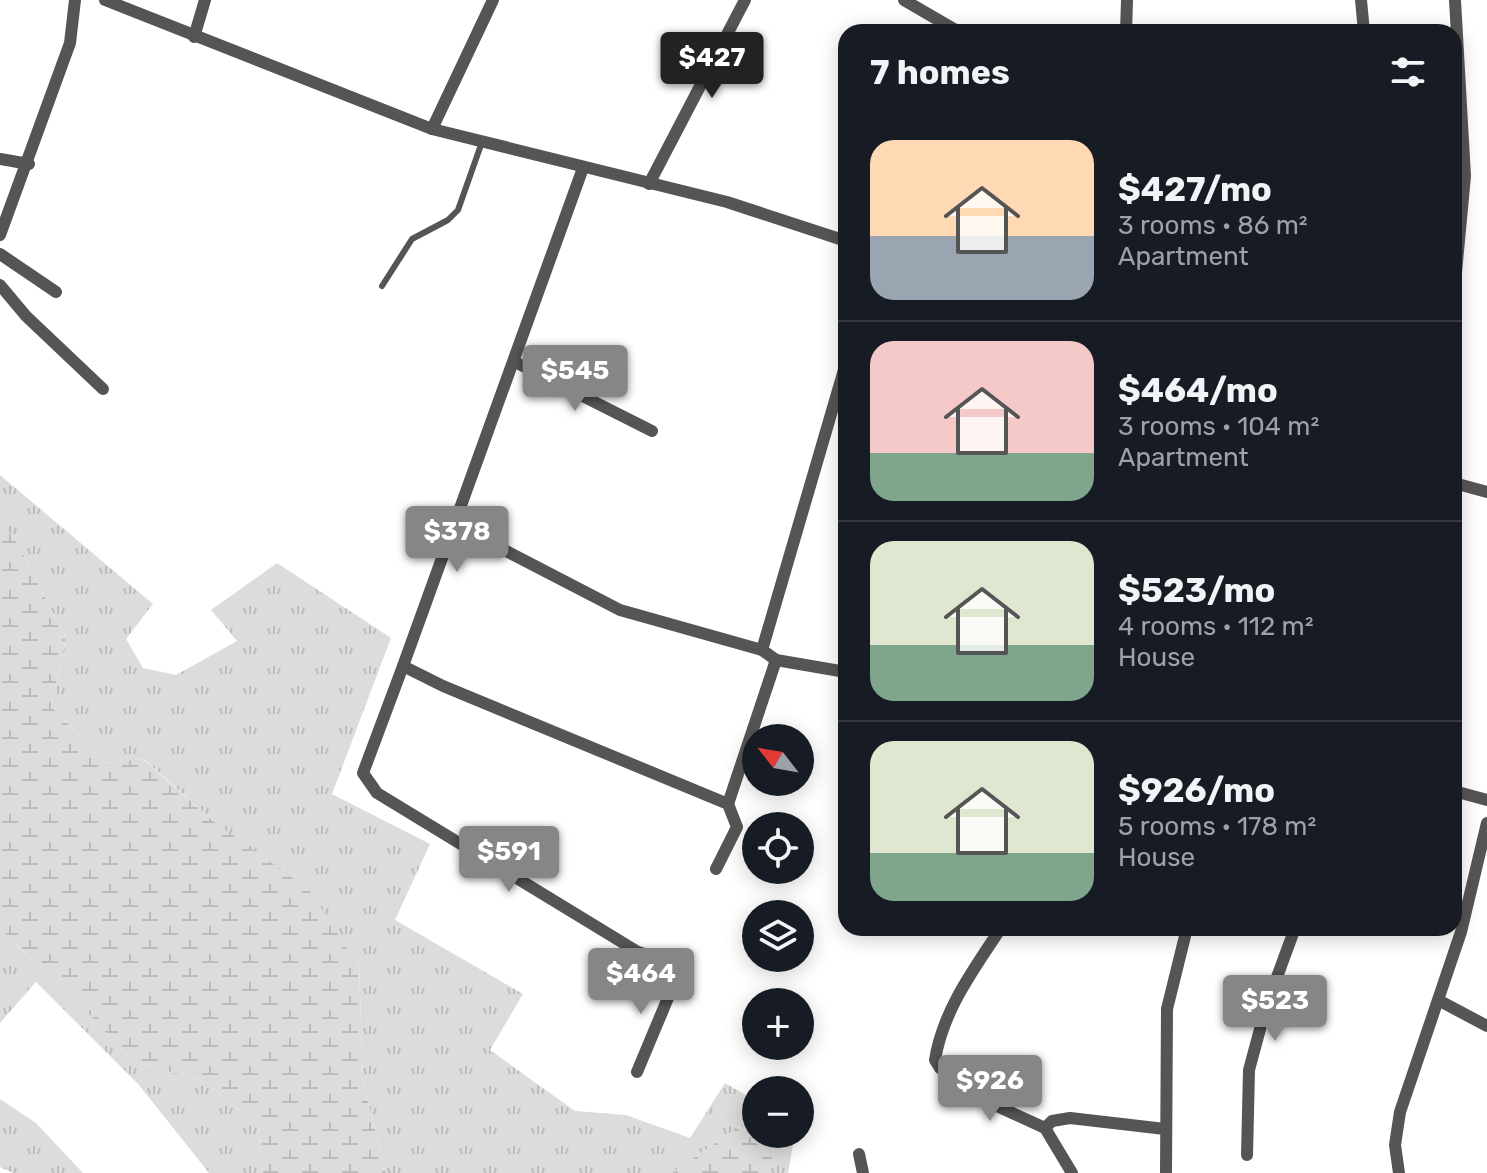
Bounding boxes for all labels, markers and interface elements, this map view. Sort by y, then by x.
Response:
pin: $427 [665,32,759,100]
text: $427 [679,42,745,73]
icon: filters [1386,50,1430,94]
text: 7 homes [870,52,1010,93]
text: $427/mo [1118,169,1272,210]
icon: home [934,172,1030,268]
text: 3 rooms · 86 m² [1118,210,1308,241]
text: Apartment [1118,241,1249,272]
pin: $545 [528,345,622,413]
text: $545 [541,355,609,386]
text: $464/mo [1118,370,1278,411]
icon: home [934,373,1030,469]
text: 3 rooms · 104 m² [1118,411,1319,442]
text: Apartment [1118,442,1249,473]
pin: $378 [410,506,504,574]
text: $378 [423,516,491,547]
text: $523/mo [1118,570,1275,611]
icon: home [934,573,1030,669]
text: 4 rooms · 112 m² [1118,611,1314,642]
text: House [1118,642,1195,673]
north arrow [742,724,814,796]
map controls [742,724,814,1148]
text: $926/mo [1118,770,1275,811]
icon: home [934,773,1030,869]
text: 5 rooms · 178 m² [1118,811,1316,842]
button: locate [742,812,814,884]
pin: $591 [462,826,556,894]
text: $591 [477,836,541,867]
text: House [1118,842,1195,873]
button: layers [742,900,814,972]
pin: $464 [594,948,688,1016]
text: $464 [606,958,676,989]
pin: $523 [1228,975,1322,1043]
text: $523 [1241,985,1309,1016]
button: + [742,988,814,1060]
pin: $926 [943,1055,1037,1123]
text: $926 [956,1065,1024,1096]
button: − [742,1076,814,1148]

